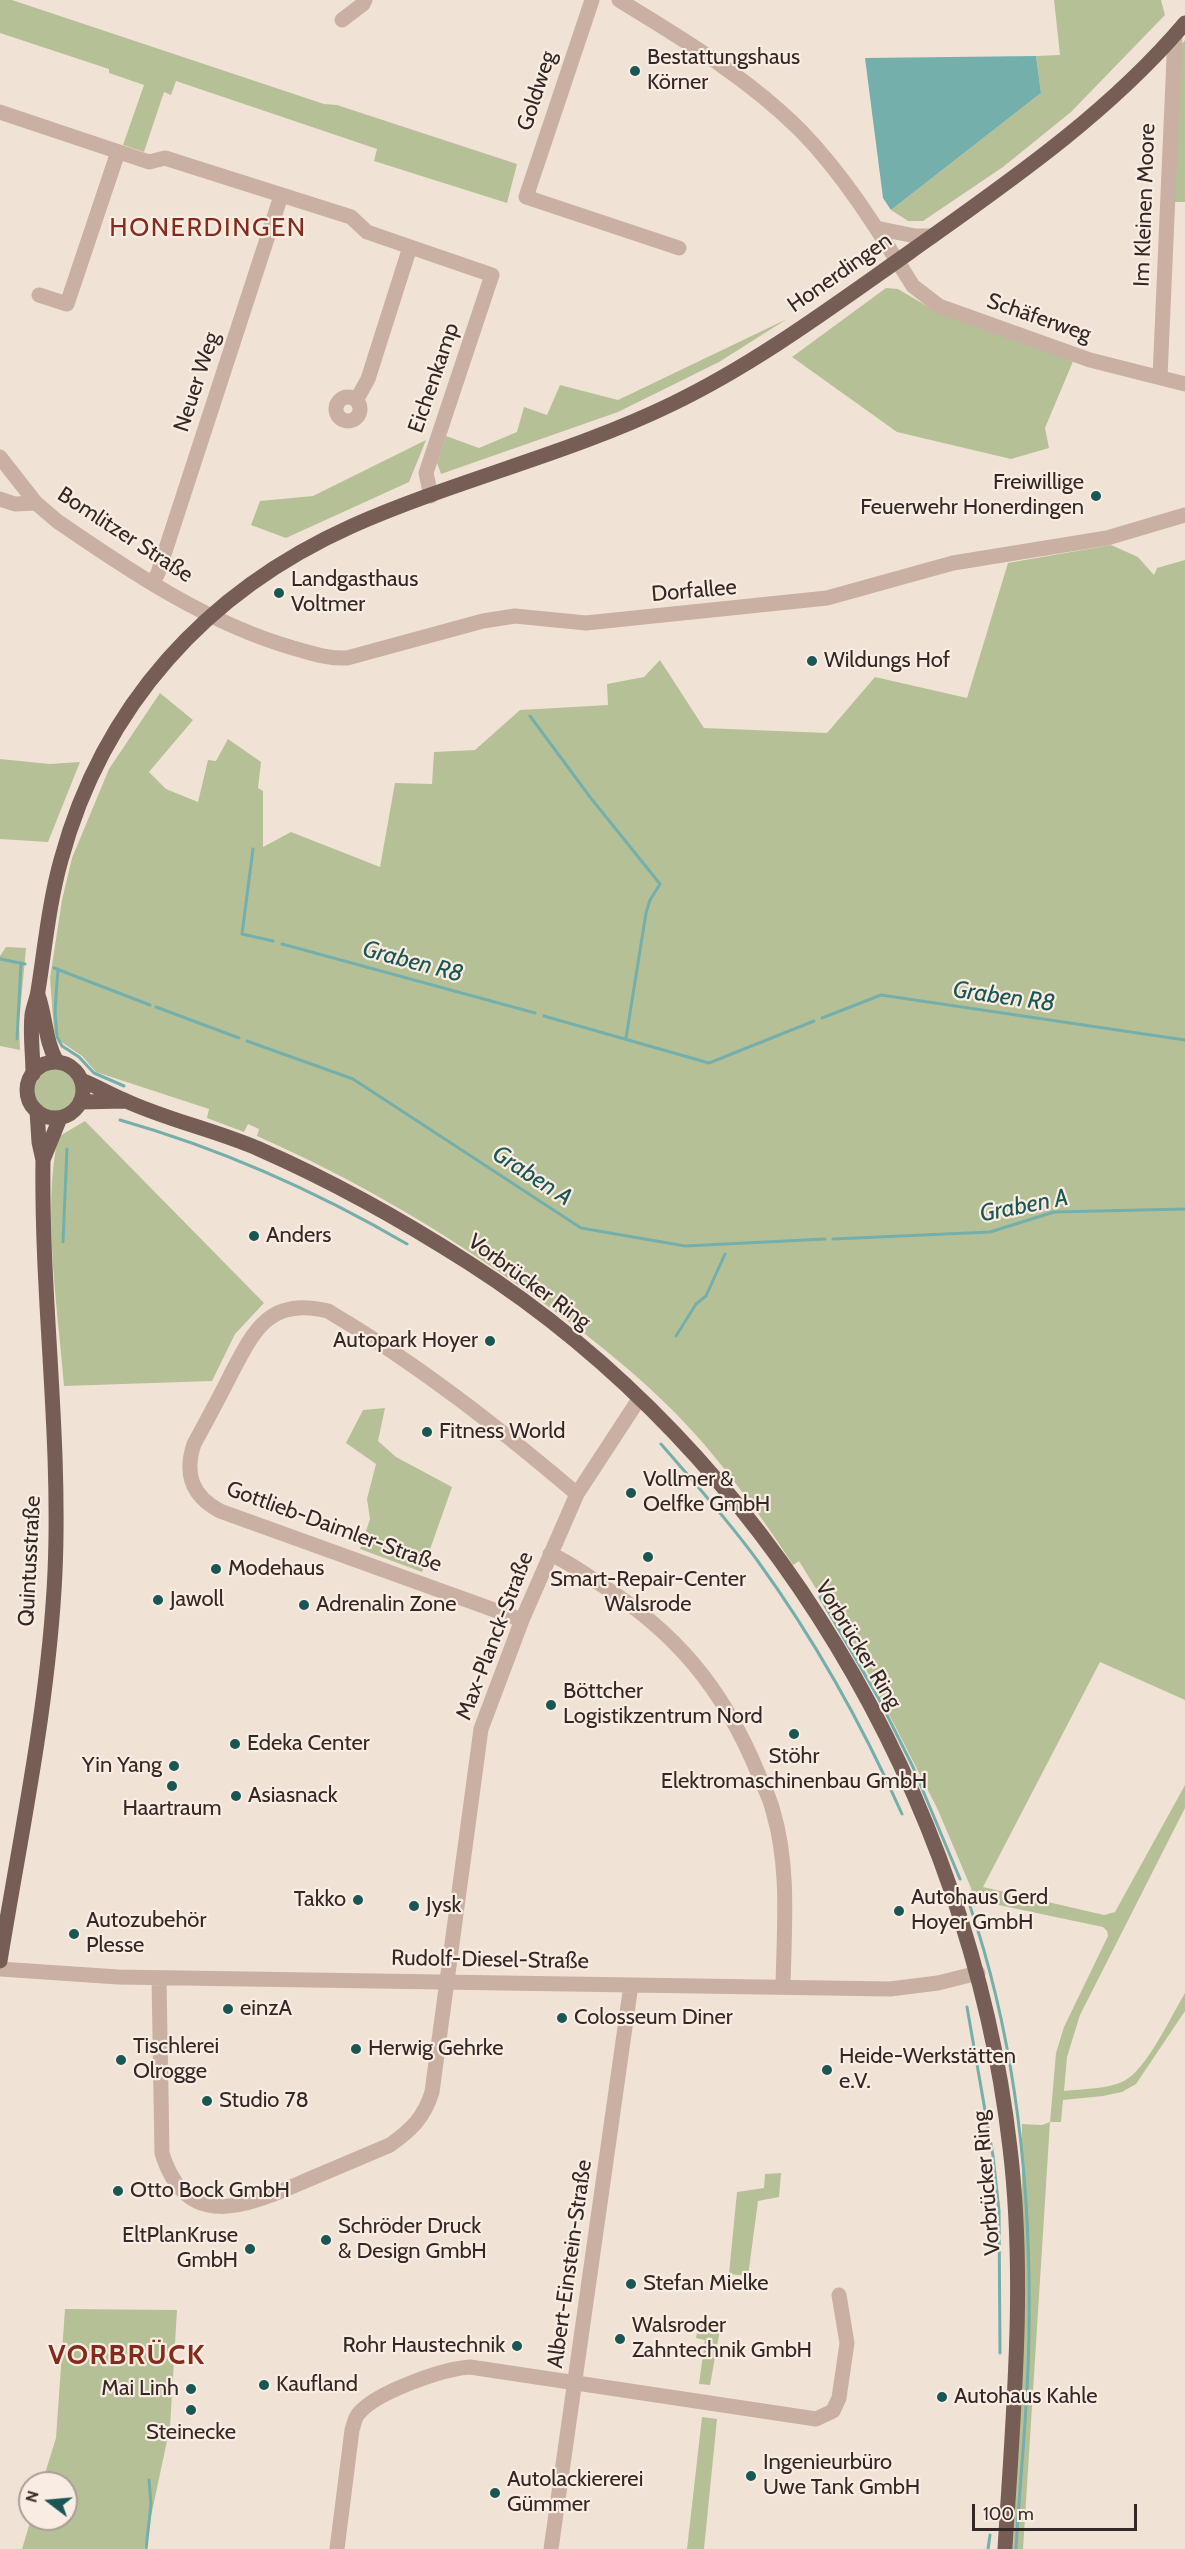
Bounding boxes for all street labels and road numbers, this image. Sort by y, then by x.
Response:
street label: Goldweg [512,48,562,134]
street label: Im Kleinen Moore [1129,123,1161,287]
street label: Honerdingen [783,227,897,319]
street label: Schäferweg [983,288,1095,348]
street label: Eichenkamp [403,320,465,436]
street label: Neuer Weg [168,329,226,435]
street label: Bomlitzer Straße [52,481,198,589]
street label: Dorfallee [650,574,738,608]
street label: Vorbrücker Ring [462,1229,596,1335]
street label: Gottlieb-Daimler-Straße [223,1476,445,1578]
street label: Quintusstraße [13,1495,47,1627]
street label: Max-Planck-Straße [451,1548,539,1724]
street label: Vorbrücker Ring [809,1576,907,1714]
street label: Rudolf-Diesel-Straße [391,1945,589,1975]
street label: Vorbrücker Ring [968,2109,1006,2257]
street label: Albert-Einstein-Straße [542,2158,598,2370]

